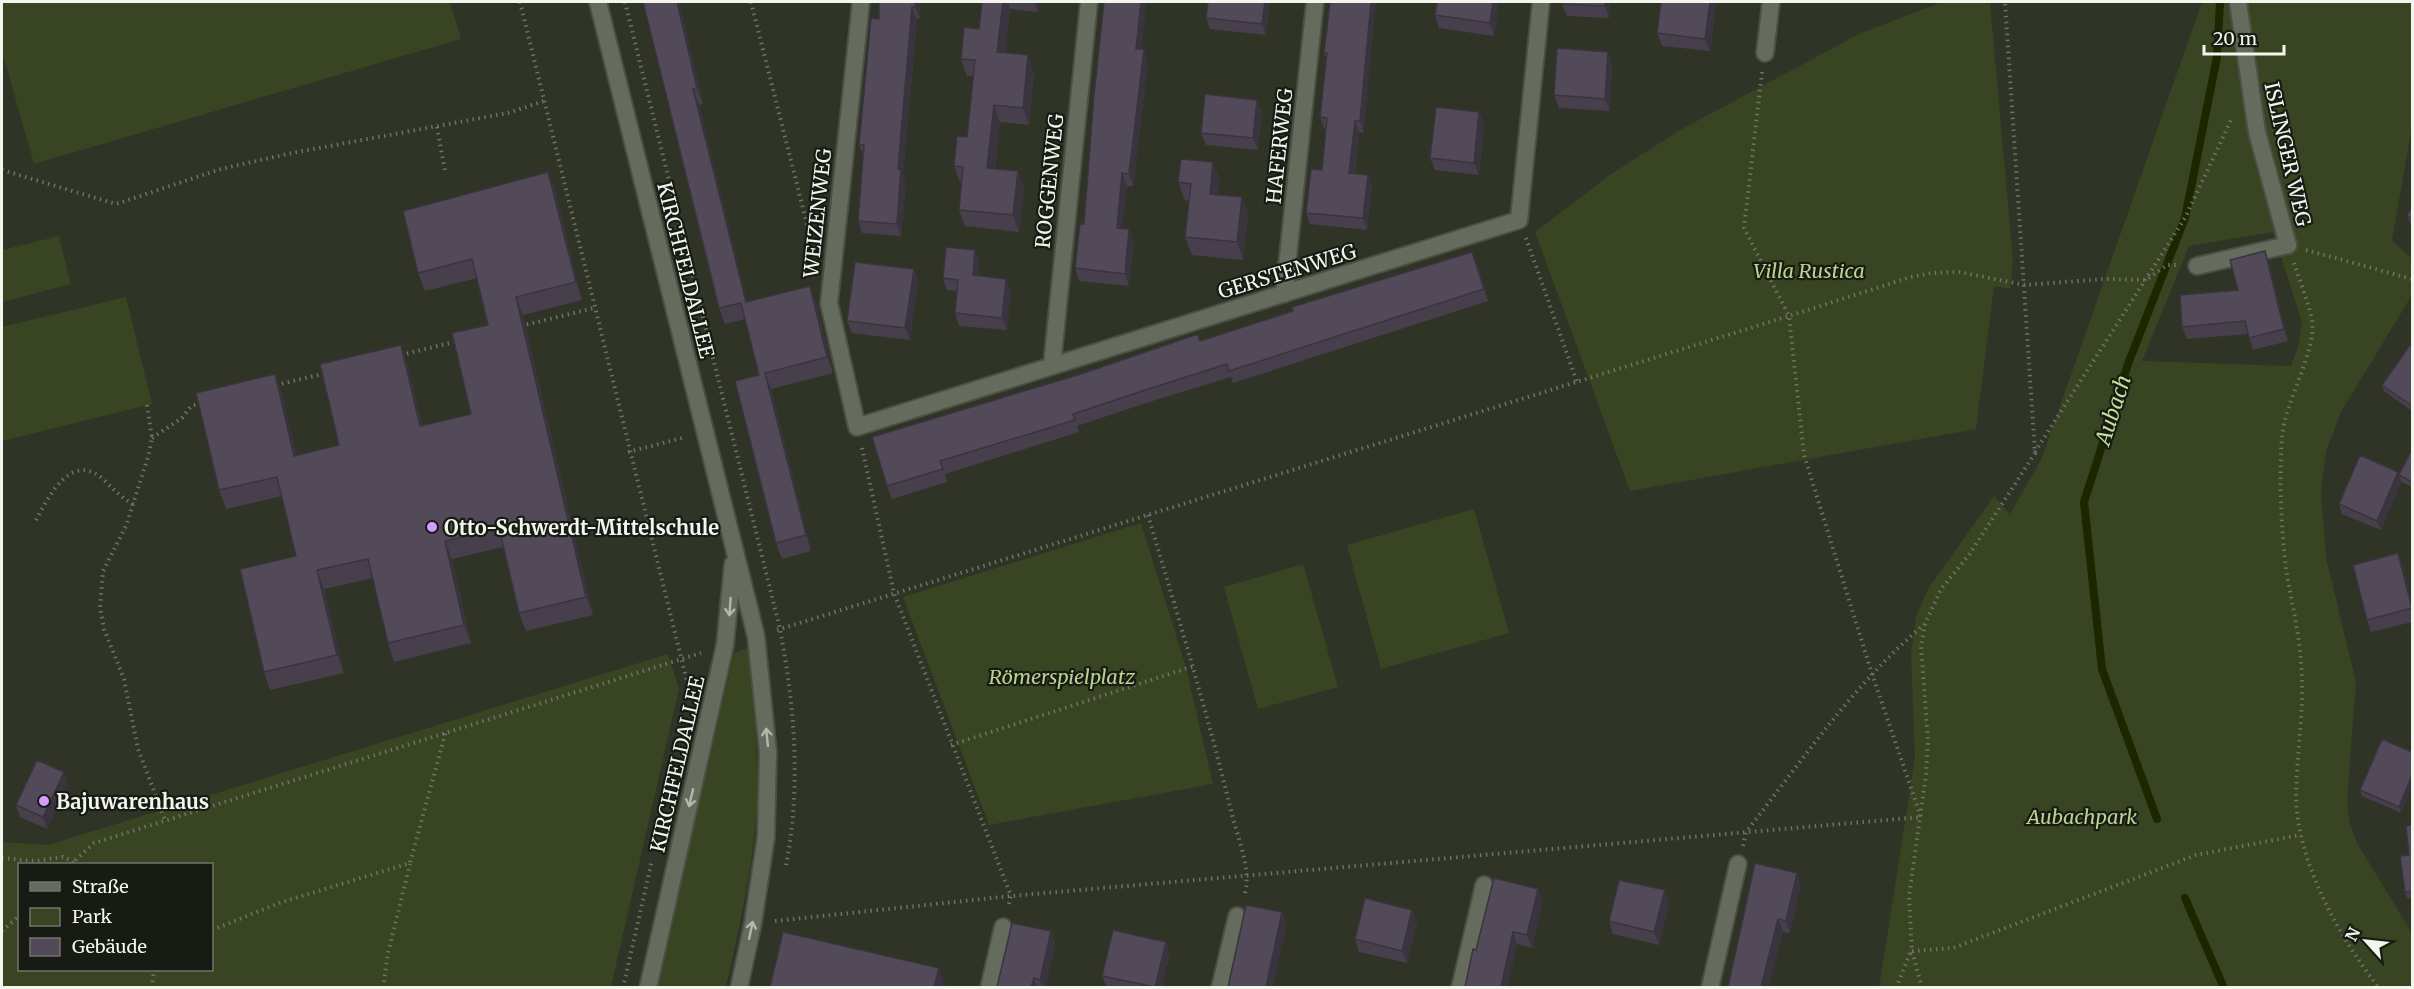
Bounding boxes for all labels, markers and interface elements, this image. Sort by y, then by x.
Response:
scale bar [2204,18,2284,56]
text: 20 m [2213,27,2257,50]
street label: ISLINGER WEG [2259,80,2317,229]
street label: HAFERWEG [1261,87,1298,205]
street label: ROGGENWEG [1030,112,1069,249]
street label: WEIZENWEG [798,147,836,280]
street label: KIRCHFELDALLEE [652,179,720,361]
street label: GERSTENWEG [1215,238,1360,304]
park label: Villa Rustica [1753,258,1865,283]
water label: Aubach [2088,372,2137,450]
place label: Otto-Schwerdt-Mittelschule [444,515,719,540]
marker: Otto-Schwerdt-Mittelschule [425,520,439,534]
one-way arrow [724,597,735,616]
park label: Römerspielplatz [989,664,1136,689]
street label: KIRCHFELDALLEE [645,673,710,855]
one-way arrow [761,727,772,747]
one-way arrow [685,788,696,807]
place label: Bajuwarenhaus [56,789,209,814]
marker: Bajuwarenhaus [37,794,51,808]
park label: Aubachpark [2025,804,2137,829]
legend [18,863,213,971]
text: Straße [72,875,129,898]
text: Park [72,905,113,928]
north arrow [2336,911,2396,971]
one-way arrow [746,921,757,941]
text: N [2341,924,2365,944]
text: Gebäude [72,935,147,958]

